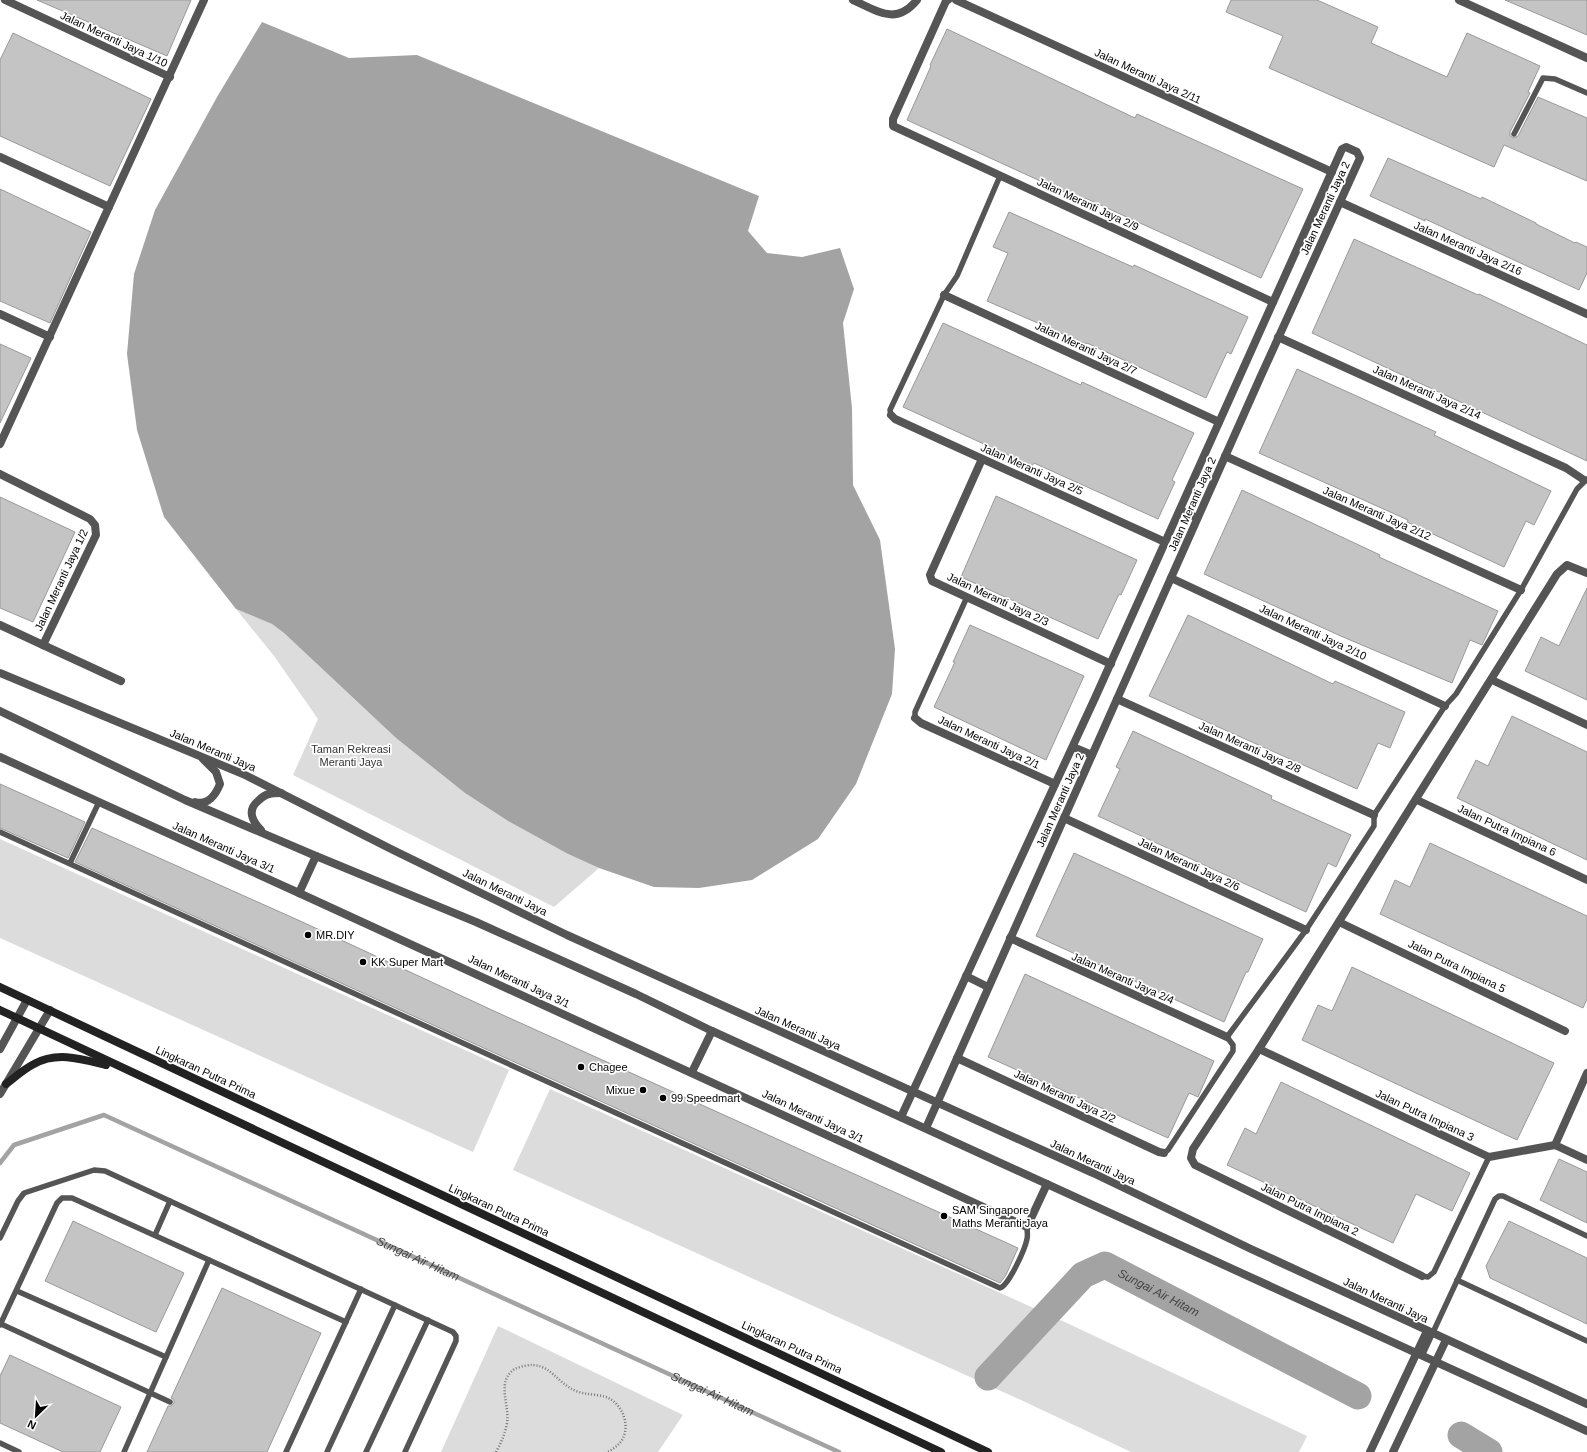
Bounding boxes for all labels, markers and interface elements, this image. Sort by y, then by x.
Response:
street label: Jalan Meranti Jaya 1/10 [59,9,169,69]
street label: Jalan Meranti Jaya 2/11 [1093,46,1203,106]
street label: Jalan Meranti Jaya 2 [1298,159,1352,257]
street label: Jalan Meranti Jaya 2/9 [1035,175,1141,233]
street label: Jalan Meranti Jaya 2/16 [1412,219,1524,277]
street label: Jalan Meranti Jaya 2/7 [1033,319,1139,377]
street label: Jalan Meranti Jaya 2/14 [1371,363,1483,421]
street label: Jalan Meranti Jaya 2/5 [979,441,1085,497]
street label: Jalan Meranti Jaya 2 [1166,455,1218,553]
street label: Jalan Meranti Jaya 2/12 [1321,484,1433,542]
street label: Jalan Meranti Jaya 1/2 [32,527,90,633]
street label: Jalan Meranti Jaya 2/3 [945,570,1051,628]
street label: Jalan Meranti Jaya 2/10 [1258,602,1368,662]
street label: Jalan Meranti Jaya 2/1 [936,713,1042,771]
street label: Jalan Meranti Jaya 2/8 [1197,719,1303,775]
street label: Jalan Meranti Jaya [168,726,259,774]
park label: Taman Rekreasi Meranti Jaya [311,743,391,768]
street label: Jalan Meranti Jaya 2 [1034,751,1086,849]
street label: Jalan Putra Impiana 6 [1456,802,1558,858]
street label: Jalan Meranti Jaya 3/1 [171,819,277,875]
street label: Jalan Meranti Jaya 2/6 [1136,835,1242,893]
street label: Jalan Meranti Jaya [461,866,550,918]
place label: MR.DIY [316,929,355,941]
marker: MR.DIY [303,930,313,940]
street label: Jalan Putra Impiana 5 [1406,937,1508,995]
street label: Jalan Meranti Jaya 2/4 [1070,950,1176,1006]
street label: Jalan Meranti Jaya 3/1 [466,952,572,1010]
place label: KK Super Mart [371,956,443,968]
marker: KK Super Mart [358,957,368,967]
street label: Jalan Meranti Jaya [753,1004,843,1053]
street label: Lingkaran Putra Prima [154,1043,259,1101]
place label: Chagee [589,1061,628,1073]
marker: Chagee [576,1062,586,1072]
street label: Jalan Meranti Jaya 2/2 [1012,1067,1118,1125]
place label: Mixue [606,1084,635,1096]
marker: Mixue [638,1085,648,1095]
street label: Jalan Meranti Jaya 3/1 [760,1087,866,1145]
street label: Jalan Putra Impiana 3 [1374,1087,1476,1143]
place label: 99 Speedmart [671,1092,740,1104]
marker: 99 Speedmart [658,1093,668,1103]
street label: Jalan Meranti Jaya [1049,1137,1138,1187]
street label: Jalan Putra Impiana 2 [1259,1180,1361,1238]
street label: Lingkaran Putra Prima [447,1181,552,1239]
place label: SAM Singapore Maths Meranti Jaya [952,1204,1049,1229]
marker: SAM Singapore Maths Meranti Jaya [939,1211,949,1221]
water label: Sungai Air Hitam [374,1234,462,1284]
water label: Sungai Air Hitam [1116,1266,1202,1320]
street label: Jalan Meranti Jaya [1342,1275,1431,1325]
street label: Lingkaran Putra Prima [740,1318,845,1376]
water label: Sungai Air Hitam [669,1369,756,1419]
north arrow [16,1396,56,1436]
text: N [26,1418,38,1432]

